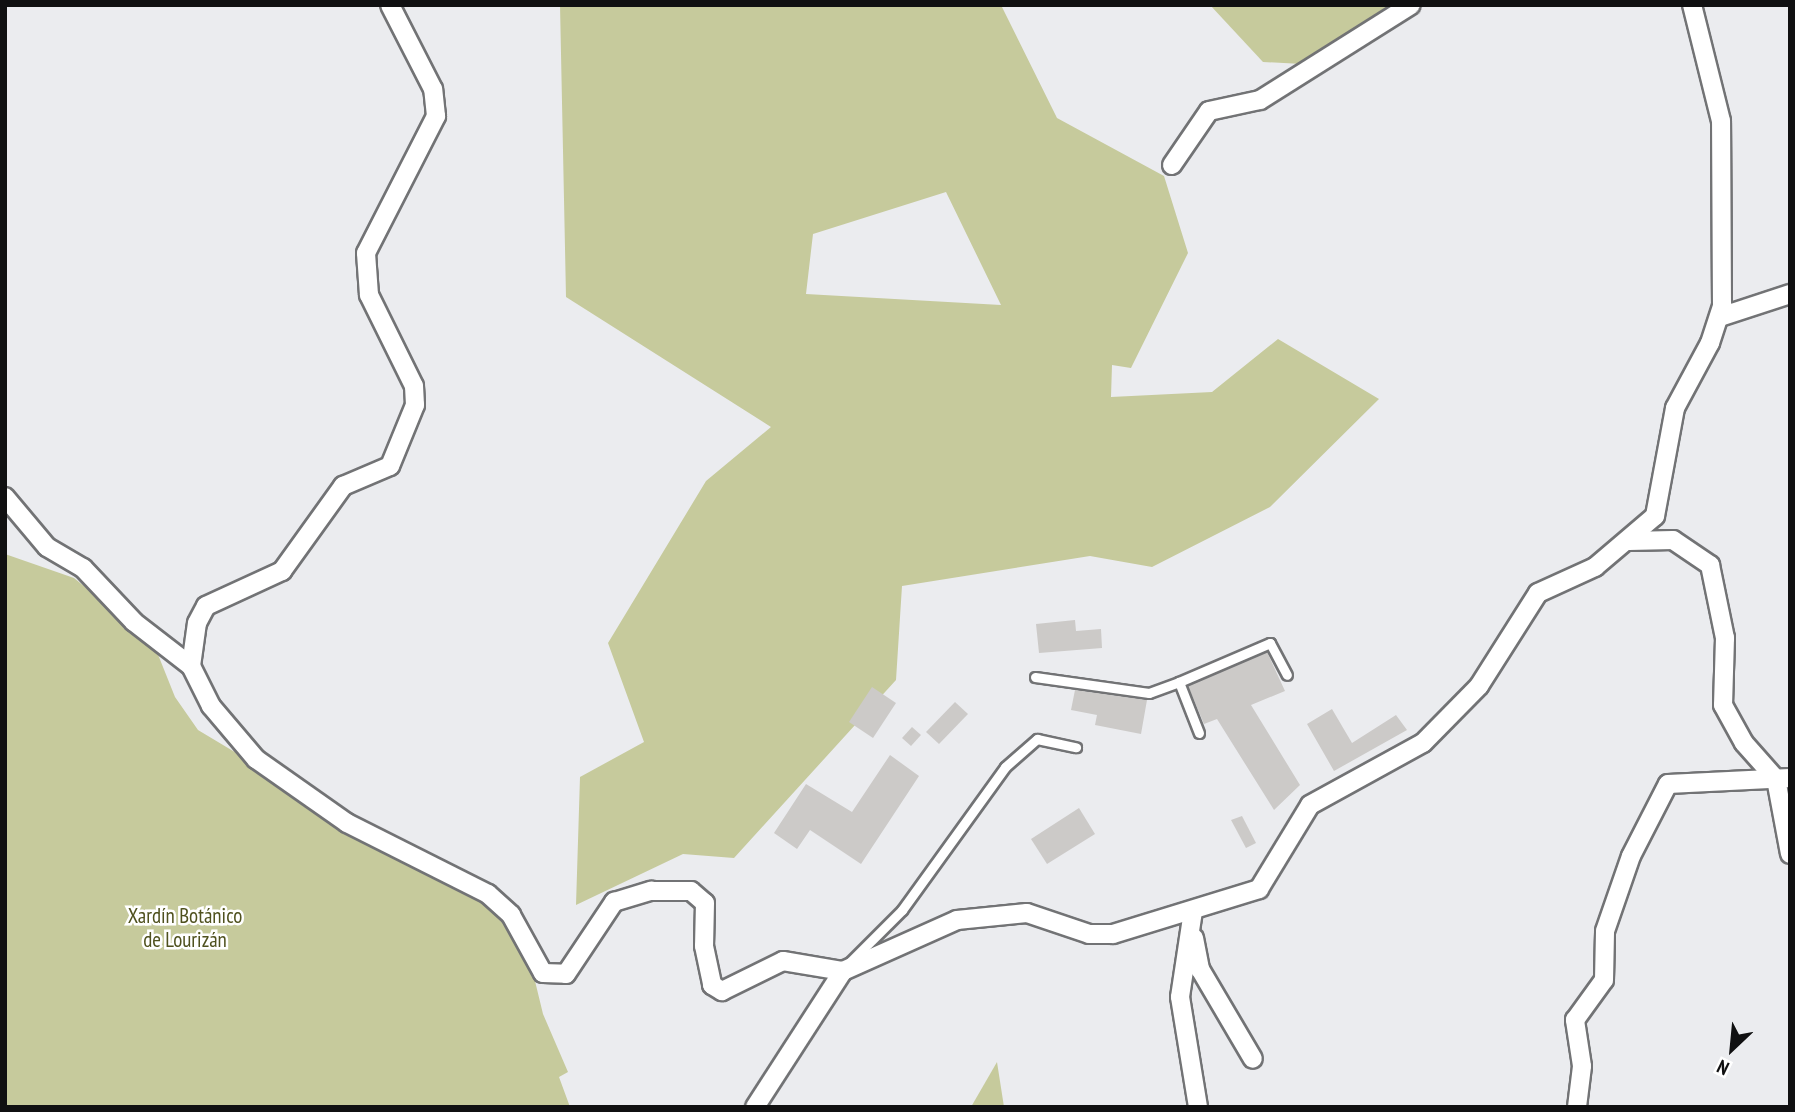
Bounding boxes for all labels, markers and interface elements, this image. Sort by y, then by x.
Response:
park label: Xardín Botánico de Lourizán [128,903,242,953]
north arrow [1697,1014,1767,1084]
text: N [1713,1055,1733,1081]

